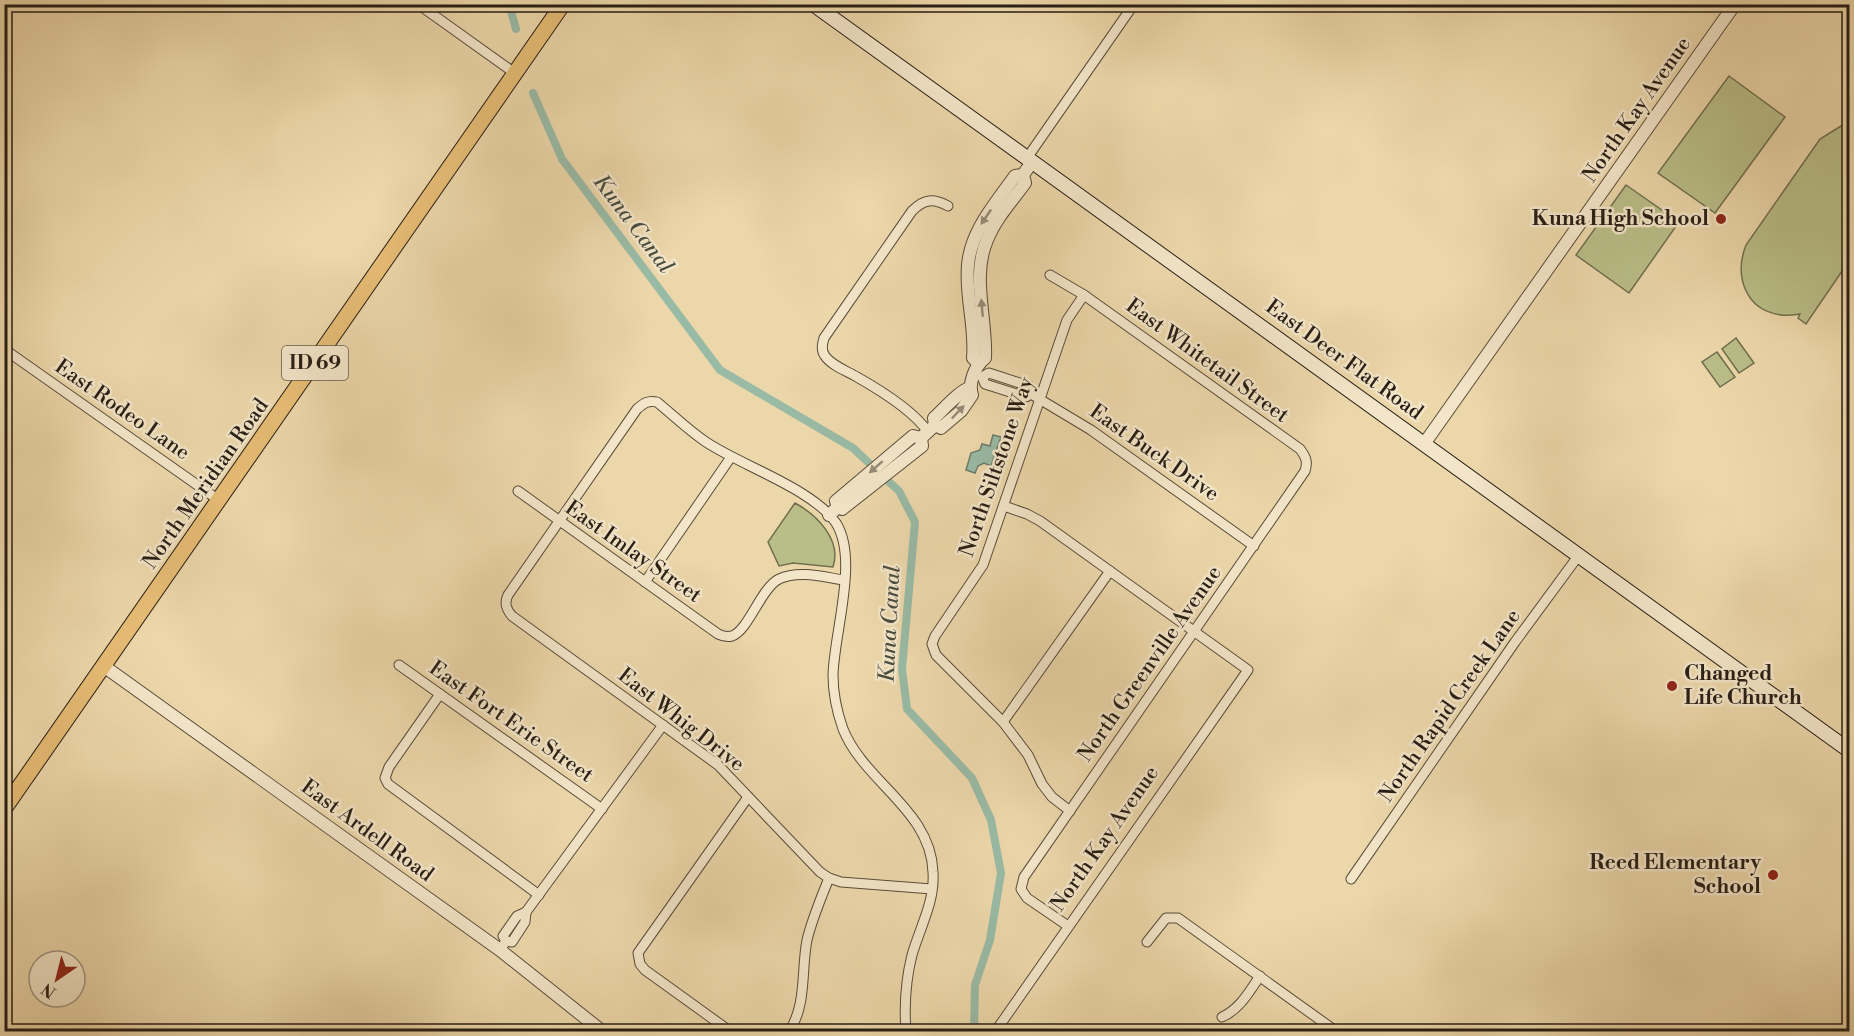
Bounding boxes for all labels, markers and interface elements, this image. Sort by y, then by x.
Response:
street label: North Kay Avenue [1577,32,1697,188]
water label: Kuna Canal [587,169,679,279]
place label: Kuna High School [1532,206,1709,232]
one-way arrow [981,209,992,225]
marker: Kuna High School [1714,212,1728,226]
street label: East Whitetail Street [1120,293,1294,429]
street label: East Deer Flat Road [1260,294,1428,426]
one-way arrow [977,299,987,318]
road number: ID 69 [282,346,348,380]
street label: East Rodeo Lane [50,354,194,466]
street label: North Siltstone Way [954,373,1040,560]
street label: North Meridian Road [137,394,275,574]
street label: East Buck Drive [1084,399,1224,507]
one-way arrow [951,405,965,420]
one-way arrow [868,461,883,474]
street label: East Imlay Street [560,495,707,609]
street label: North Greenville Avenue [1072,561,1228,767]
water label: Kuna Canal [873,565,907,683]
street label: North Rapid Creek Lane [1373,604,1527,808]
street label: East Fort Erie Street [424,656,599,789]
place label: Changed Life Church [1684,661,1802,711]
street label: East Whig Drive [613,663,749,777]
marker: Changed Life Church [1665,679,1679,693]
street label: North Kay Avenue [1045,761,1165,917]
street label: East Ardell Road [296,774,438,888]
place label: Reed Elementary School [1589,850,1761,900]
marker: Reed Elementary School [1766,868,1780,882]
north arrow [27,949,87,1009]
text: N [38,978,60,1002]

